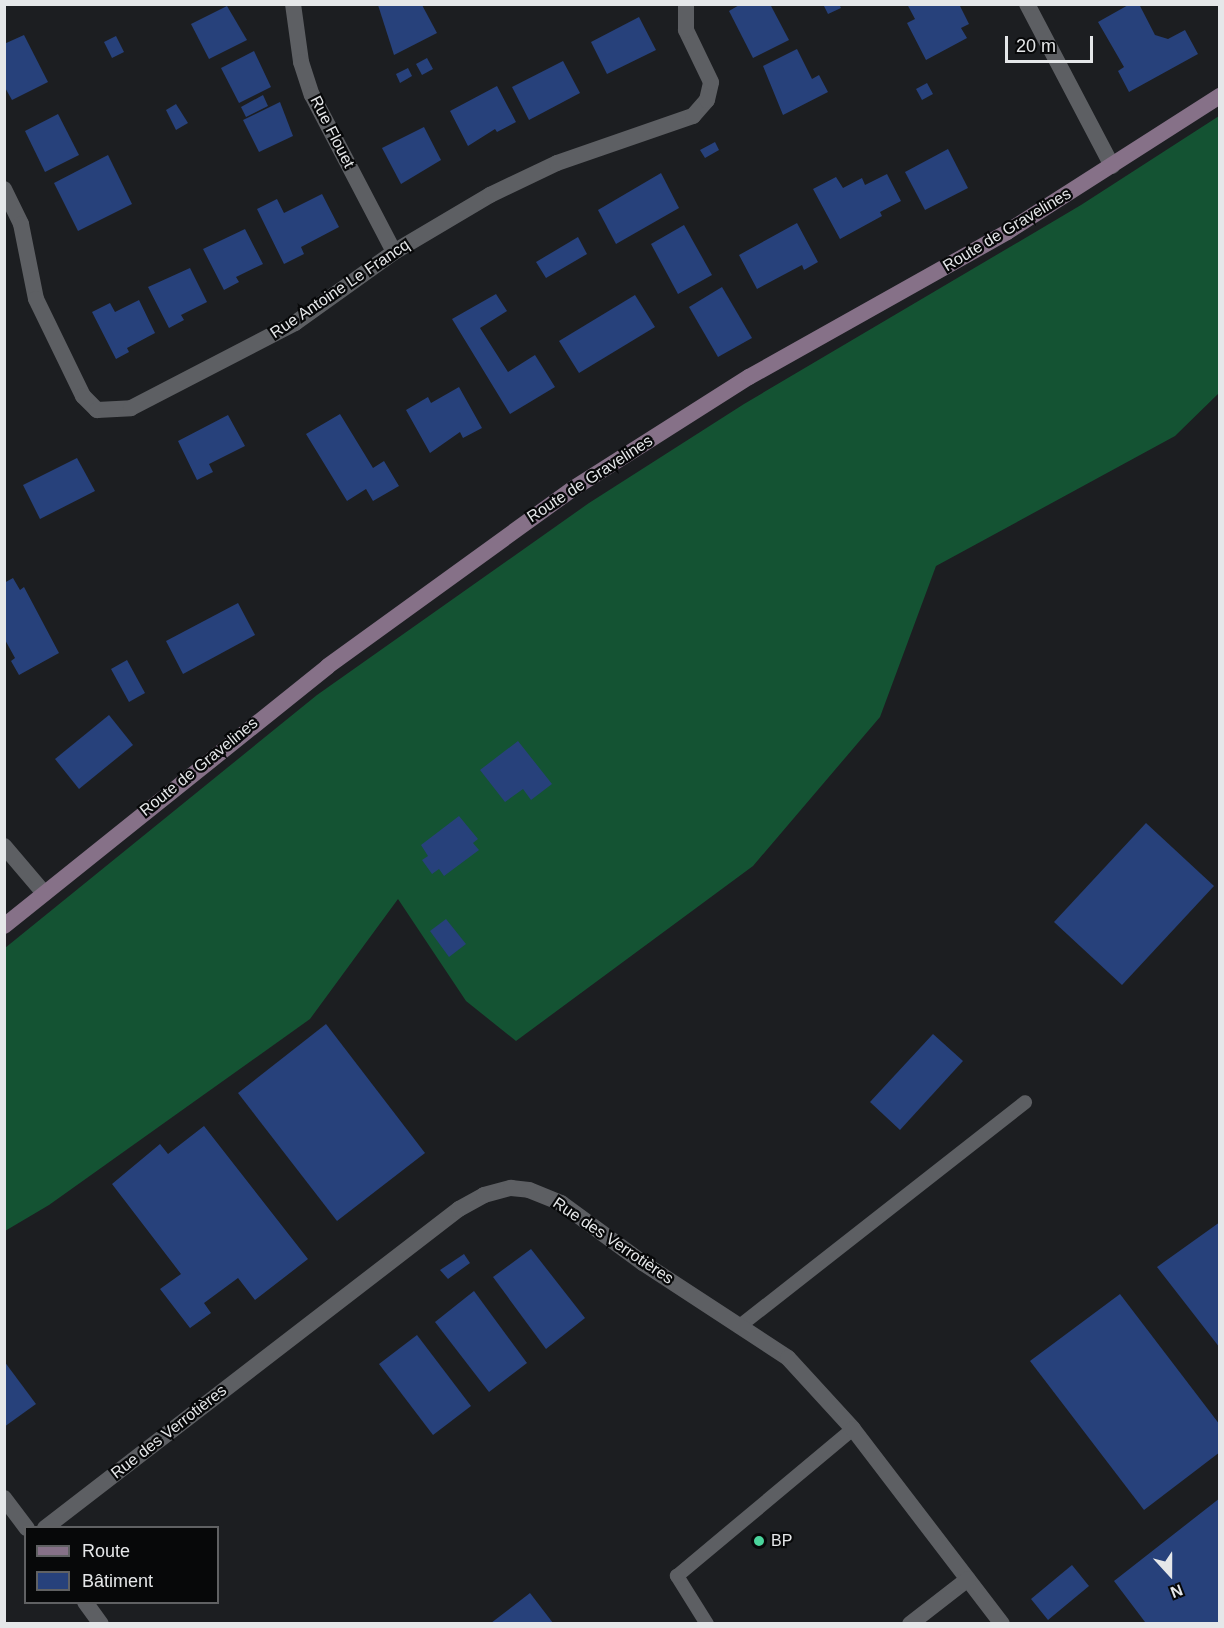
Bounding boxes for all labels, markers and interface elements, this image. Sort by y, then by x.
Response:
scale bar [1008,24,1096,62]
text: 20 m [1016,36,1056,56]
street label: Rue Flouet [306,93,358,171]
street label: Route de Gravelines [940,184,1074,276]
street label: Rue Antoine Le Francq [266,235,414,343]
street label: Route de Gravelines [524,431,656,527]
street label: Route de Gravelines [136,714,262,820]
street label: Rue des Verrotières [549,1194,677,1288]
street label: Rue des Verrotières [107,1381,231,1483]
legend [24,1526,219,1604]
place label: BP [771,1531,792,1551]
marker: BP [752,1534,766,1548]
text: Route [82,1541,130,1561]
north arrow [1140,1544,1200,1604]
text: Bâtiment [82,1571,153,1591]
text: N [1168,1581,1185,1601]

